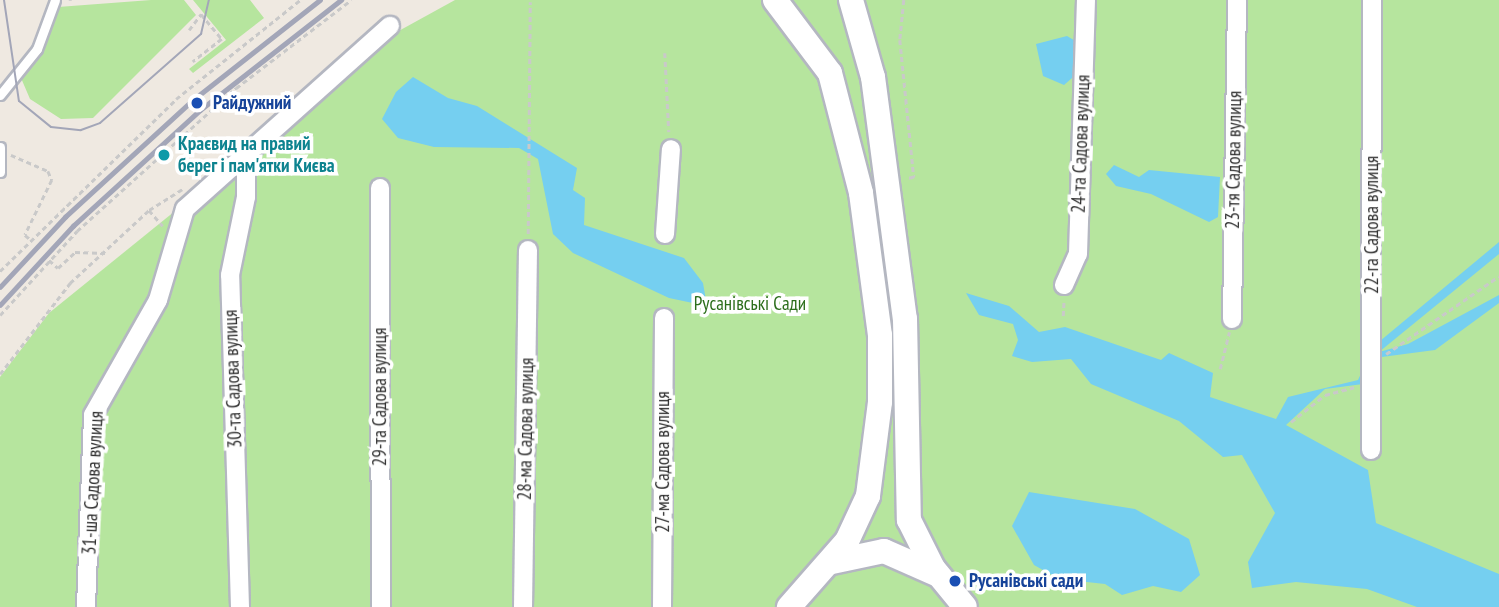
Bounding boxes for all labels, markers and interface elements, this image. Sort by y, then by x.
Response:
street label: 24-та Садова вулиця [1067,74,1095,214]
street label: 23-тя Садова вулиця [1221,91,1247,229]
place label: Райдужний [213,92,291,114]
marker: Райдужний [187,93,207,113]
place label: Краєвид на правий берег і пам'ятки Києва [178,133,335,177]
marker: Краєвид на правий берег і пам'ятки Києва [156,147,172,163]
street label: 22-га Садова вулиця [1361,156,1383,294]
park label: Русанівські Сади [694,293,806,315]
street label: 30-та Садова вулиця [219,309,247,449]
street label: 29-та Садова вулиця [369,328,391,466]
street label: 28-ма Садова вулиця [513,357,539,501]
street label: 27-ма Садова вулиця [652,391,674,533]
street label: 31-ша Садова вулиця [78,410,108,556]
place label: Русанівські сади [969,570,1083,592]
marker: Русанівські сади [947,573,963,589]

